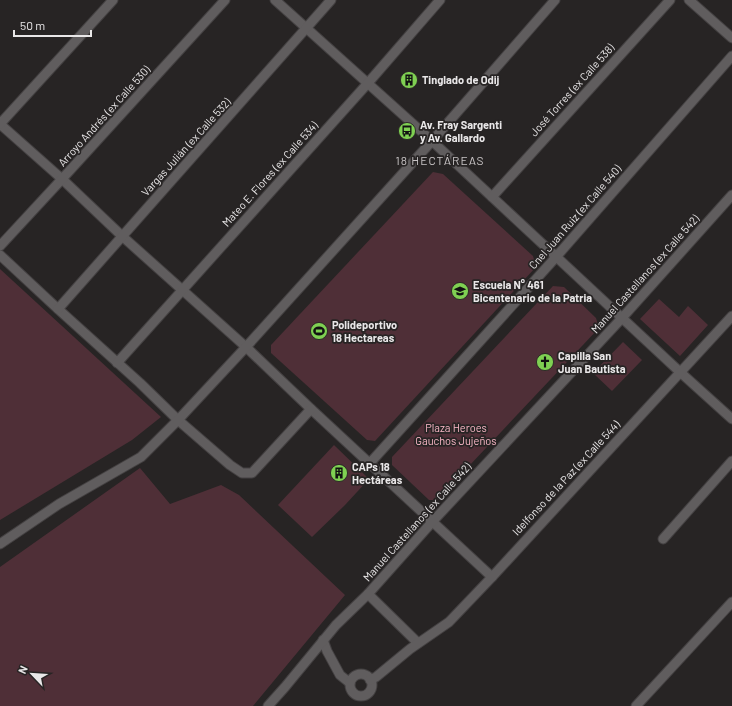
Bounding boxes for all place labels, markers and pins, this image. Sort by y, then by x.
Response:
building icon: Tinglado de Odij [399,70,419,90]
place label: Tinglado de Odij [422,73,499,86]
place label: Av. Fray Sargenti y Av. Gallardo [420,118,502,144]
bus stop icon: Av. Fray Sargenti y Av. Gallardo [397,121,417,141]
place label: Escuela N° 461 Bicentenario de la Patria [473,278,592,304]
school or university icon: Escuela N° 461 Bicentenario de la Patria [450,281,470,301]
place label: Polideportivo 18 Hectareas [332,318,397,344]
sports icon: Polideportivo 18 Hectareas [309,321,329,341]
place label: Capilla San Juan Bautista [558,349,626,375]
church icon: Capilla San Juan Bautista [535,352,555,372]
place label: CAPs 18 Hectáreas [352,460,403,486]
building icon: CAPs 18 Hectáreas [329,463,349,483]

